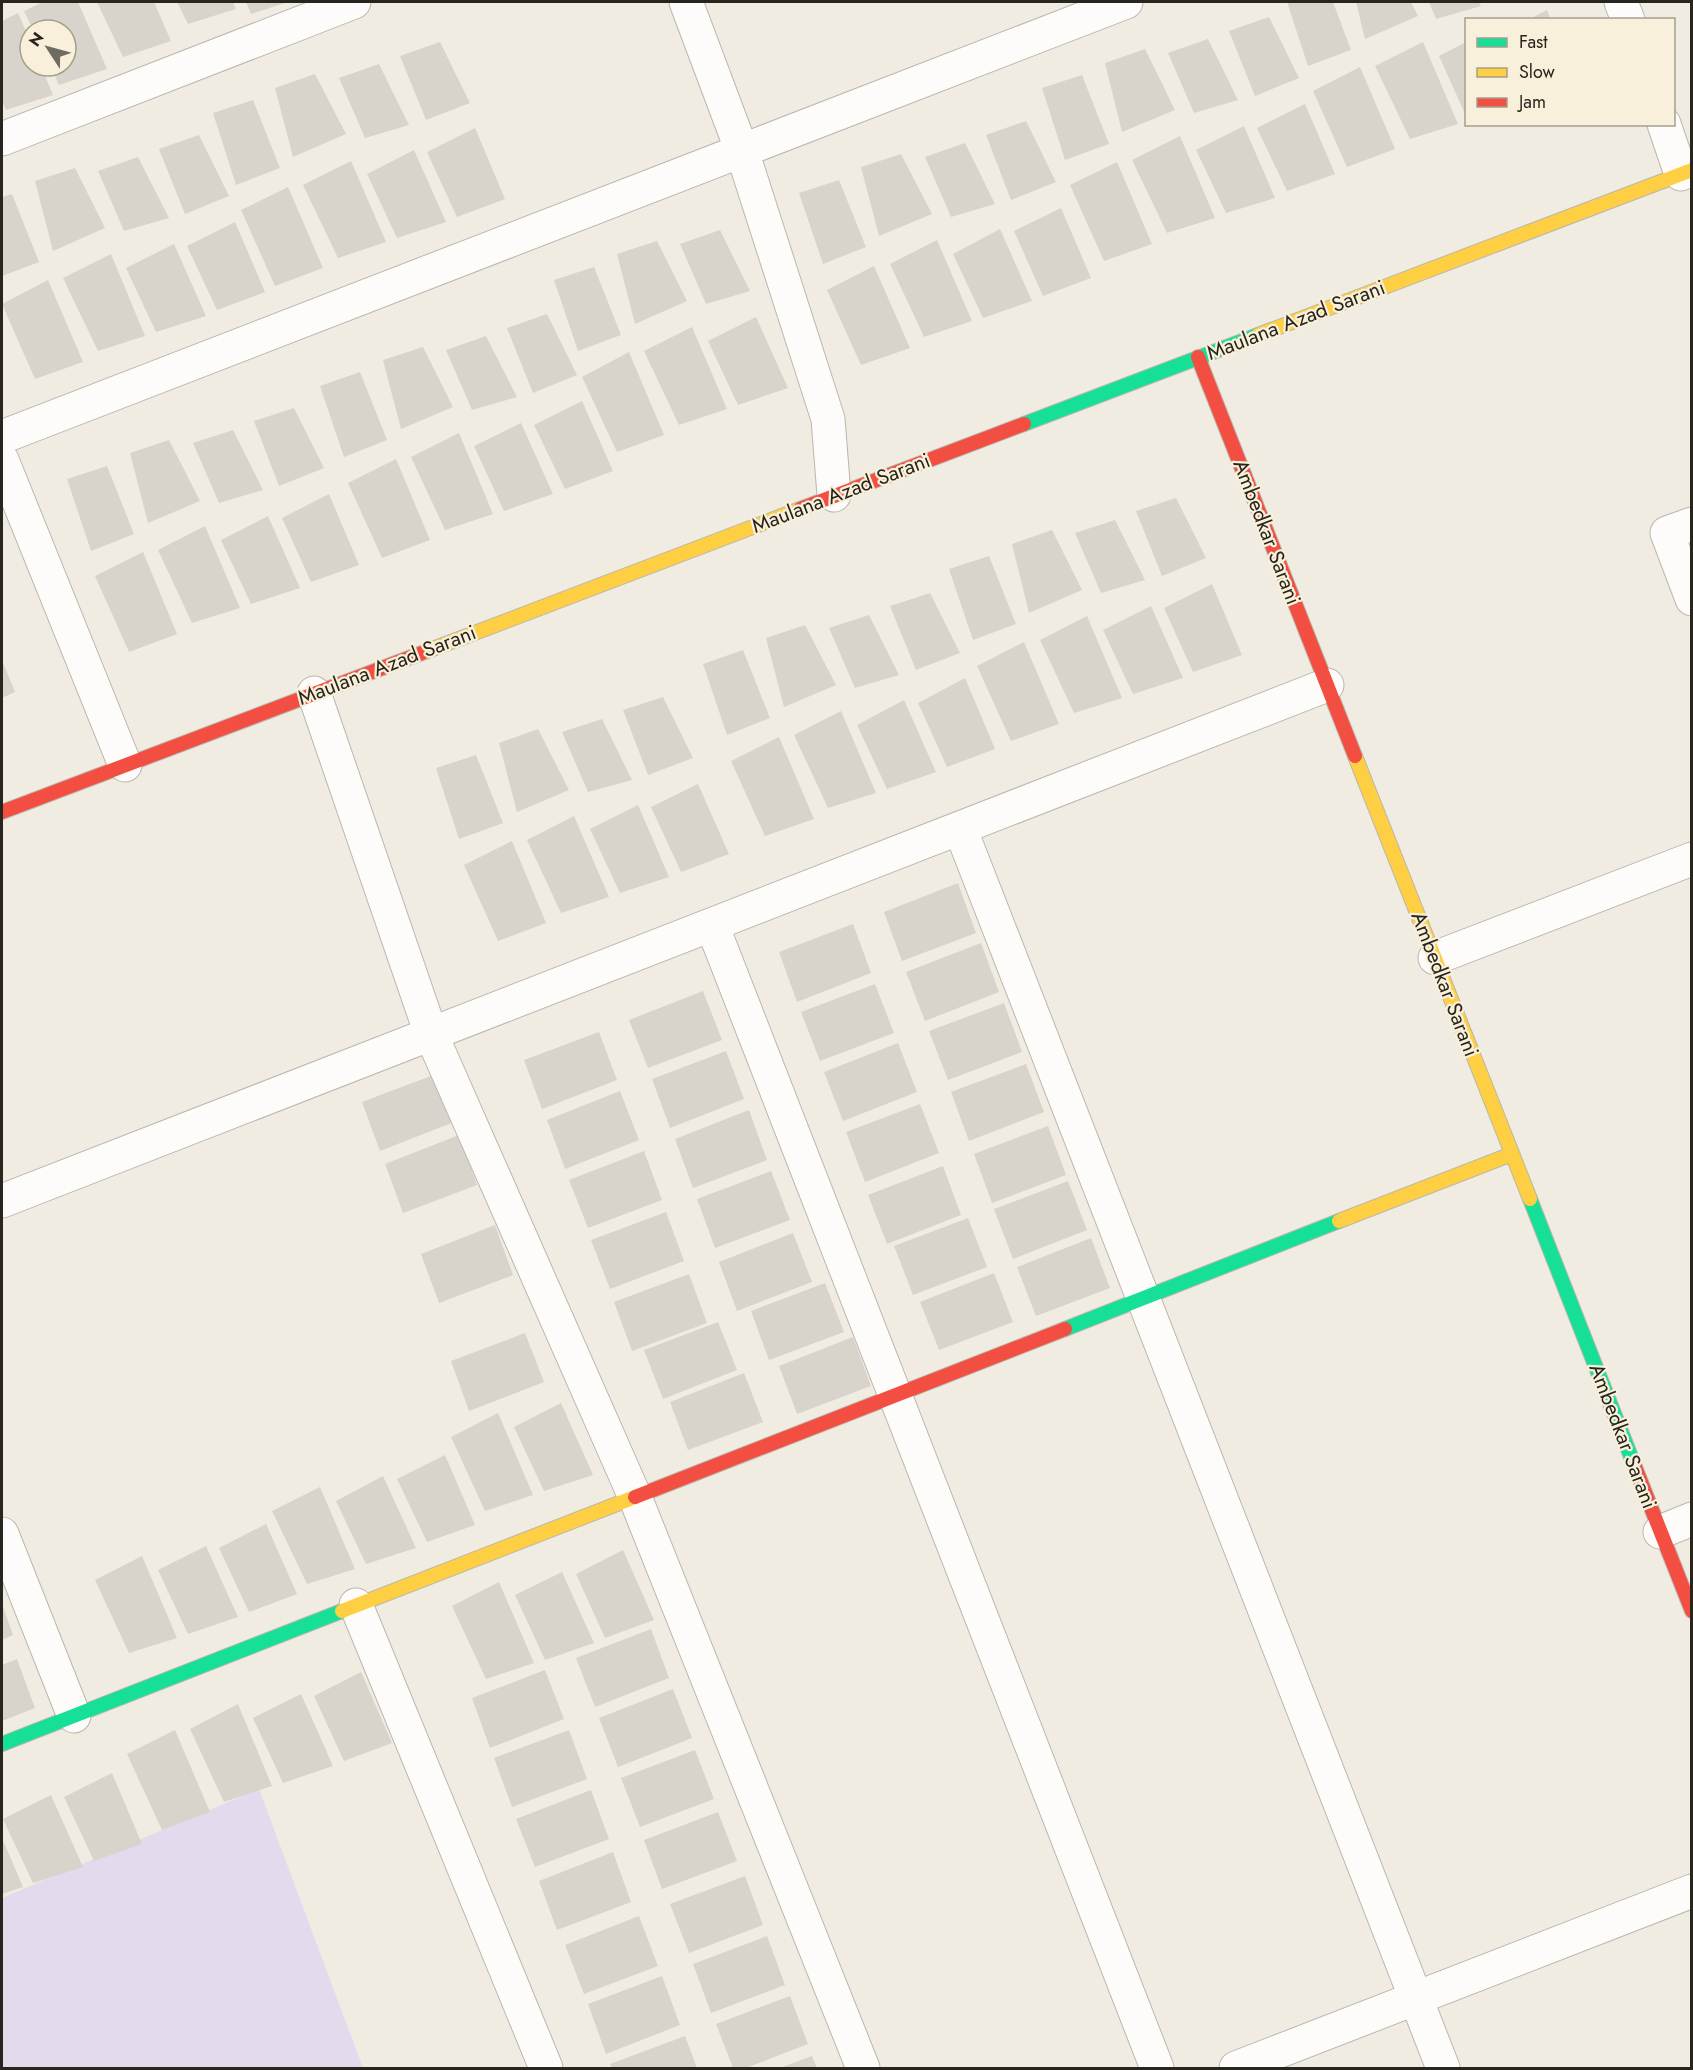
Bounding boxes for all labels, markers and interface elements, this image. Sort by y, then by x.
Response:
north arrow [18,18,78,78]
legend [1465,18,1675,126]
text: N [23,28,49,51]
text: Fast [1519,29,1548,55]
text: Slow [1519,59,1556,85]
text: Jam [1517,89,1546,115]
street label: Maulana Azad Sarani [1202,272,1390,368]
street label: Maulana Azad Sarani [747,445,935,541]
street label: Ambedkar Sarani [1226,455,1308,609]
street label: Maulana Azad Sarani [293,617,481,713]
street label: Ambedkar Sarani [1404,907,1486,1061]
street label: Ambedkar Sarani [1582,1359,1664,1513]

